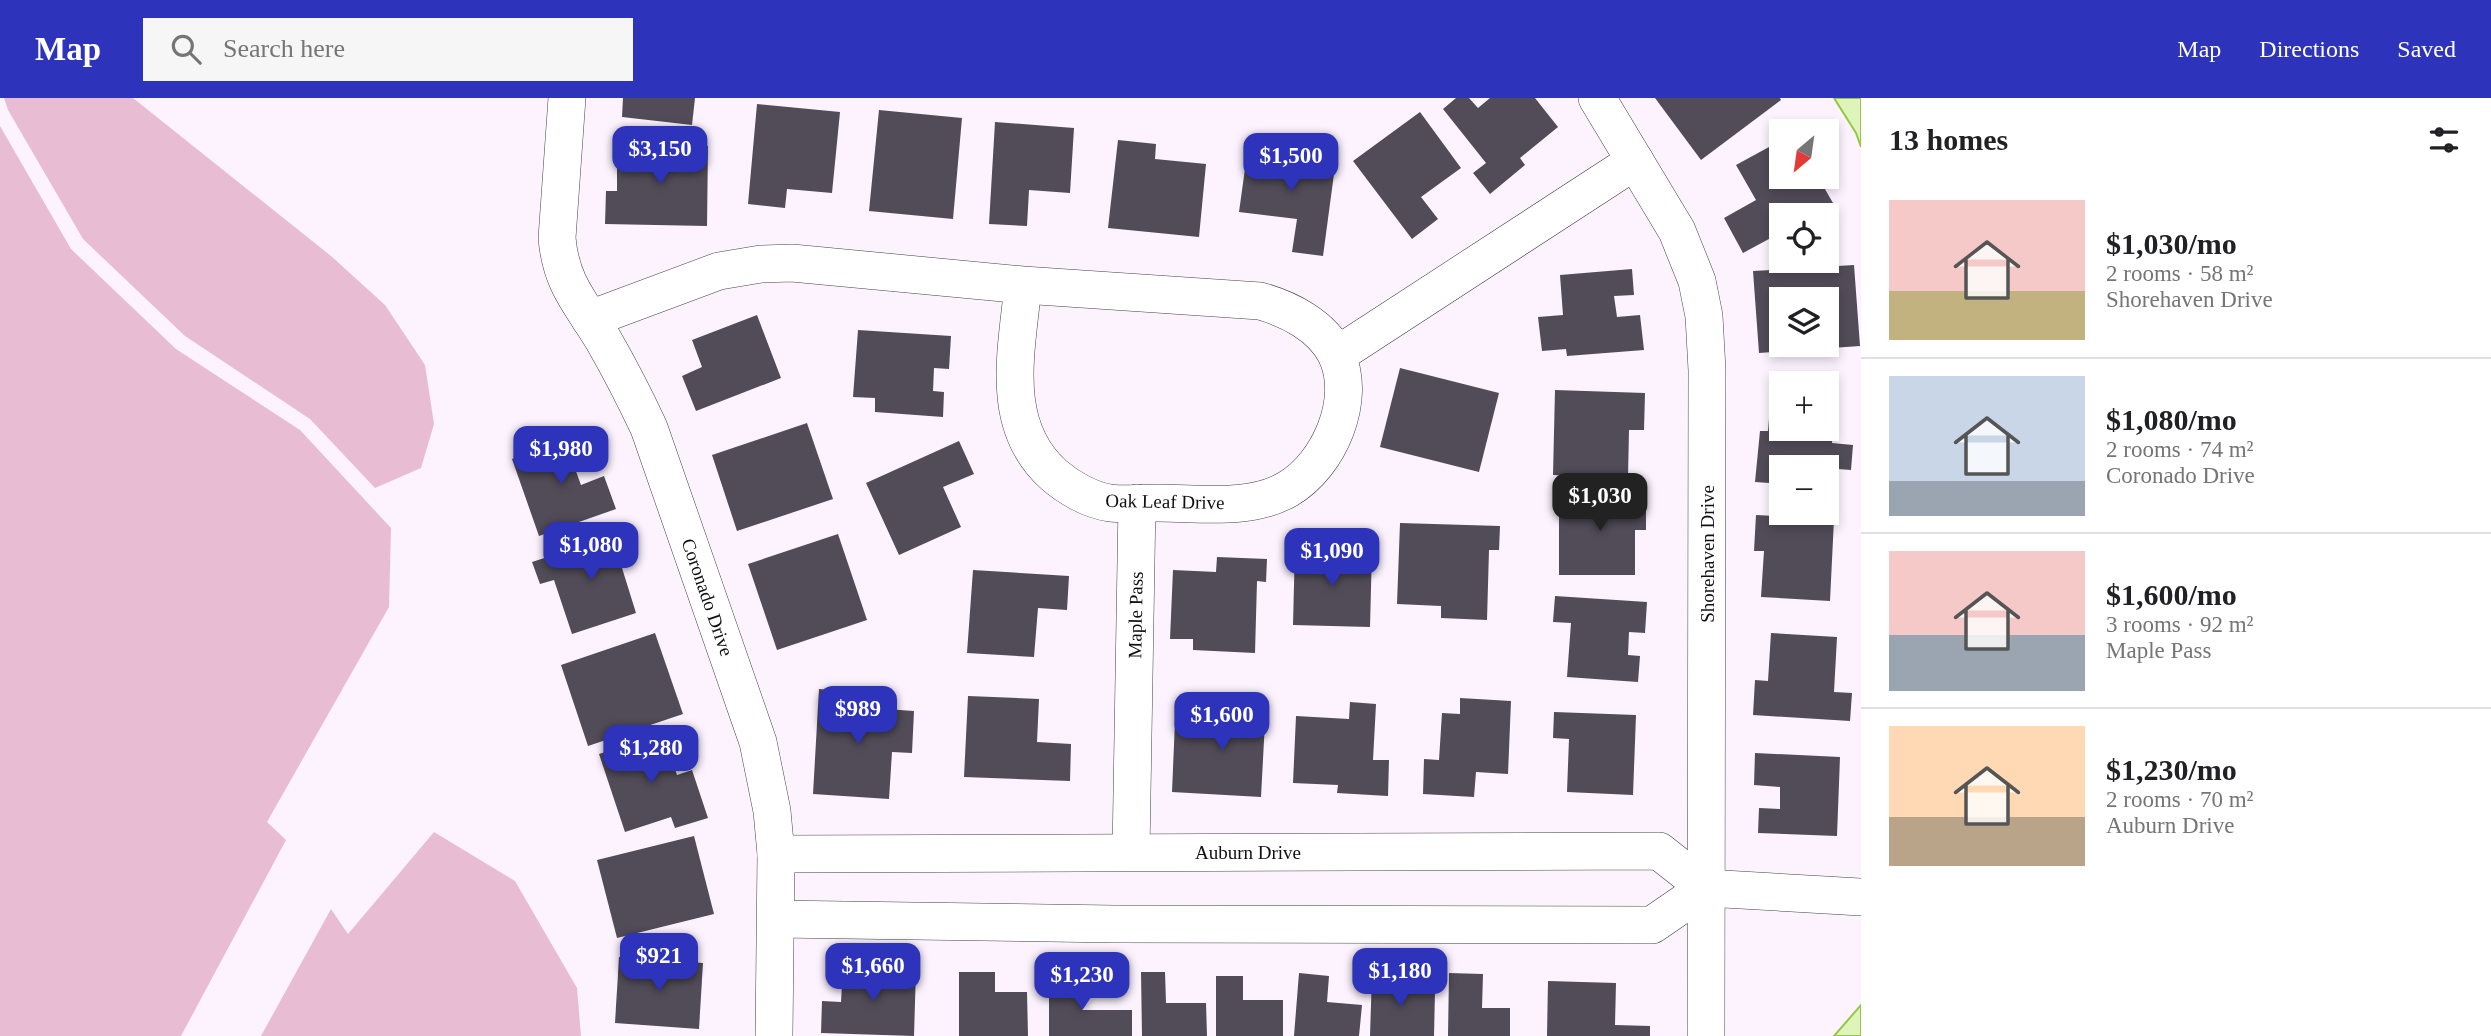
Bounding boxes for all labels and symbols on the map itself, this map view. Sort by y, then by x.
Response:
north arrow [1769,119,1839,189]
pin: $3,150 [603,126,717,186]
pin: $1,500 [1234,134,1348,193]
pin: $1,980 [504,426,618,486]
pin: $1,030 [1543,474,1657,533]
street label: Shorehaven Drive [1697,485,1718,623]
street label: Oak Leaf Drive [1105,490,1225,513]
pin: $1,080 [534,522,648,582]
pin: $1,090 [1275,528,1389,588]
street label: Coronado Drive [678,536,737,659]
street label: Maple Pass [1124,571,1147,659]
pin: $989 [817,686,899,746]
pin: $1,600 [1165,692,1279,752]
pin: $1,280 [594,726,708,785]
street label: Auburn Drive [1195,842,1301,863]
pin: $921 [618,934,700,993]
pin: $1,660 [816,944,930,1003]
pin: $1,180 [1343,948,1457,1008]
pin: $1,230 [1025,953,1139,1012]

